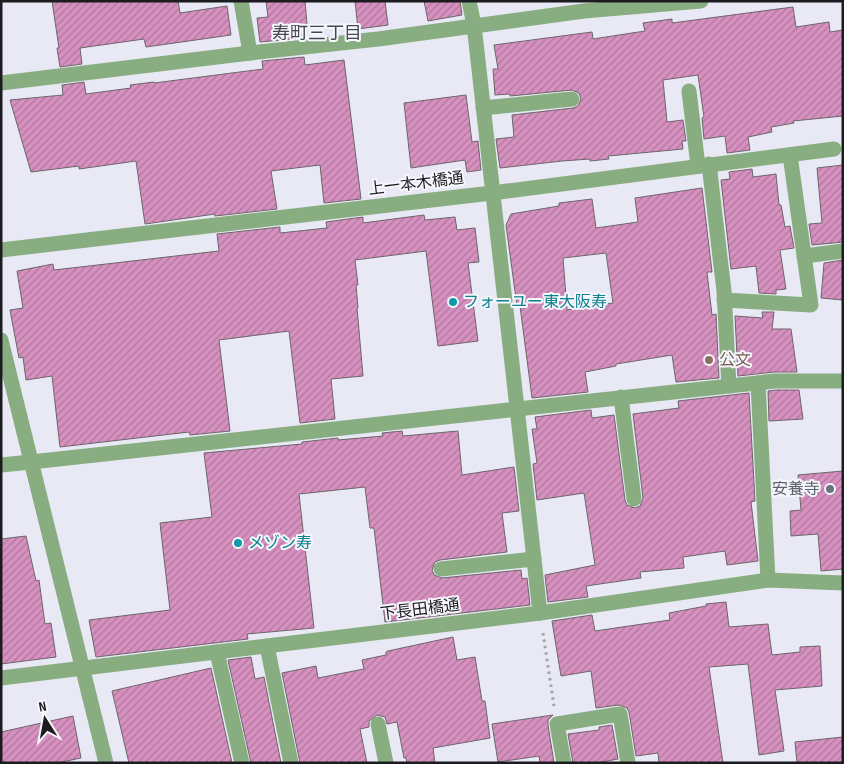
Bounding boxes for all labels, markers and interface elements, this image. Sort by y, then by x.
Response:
district label: 寿町三丁目 [272,23,362,44]
street label: 上一本木橋通 [367,169,465,199]
place label: フォーユー東大阪寿 [463,293,607,312]
marker: フォーユー東大阪寿 [447,296,459,308]
place label: 公文 [719,351,751,370]
marker: 公文 [703,354,715,366]
place label: 安養寺 [772,480,820,499]
marker: 安養寺 [824,483,836,495]
place label: メゾン寿 [248,534,312,553]
marker: メゾン寿 [232,537,244,549]
street label: 下長田橋通 [379,596,461,624]
north arrow [20,694,70,744]
text: N [37,698,48,716]

